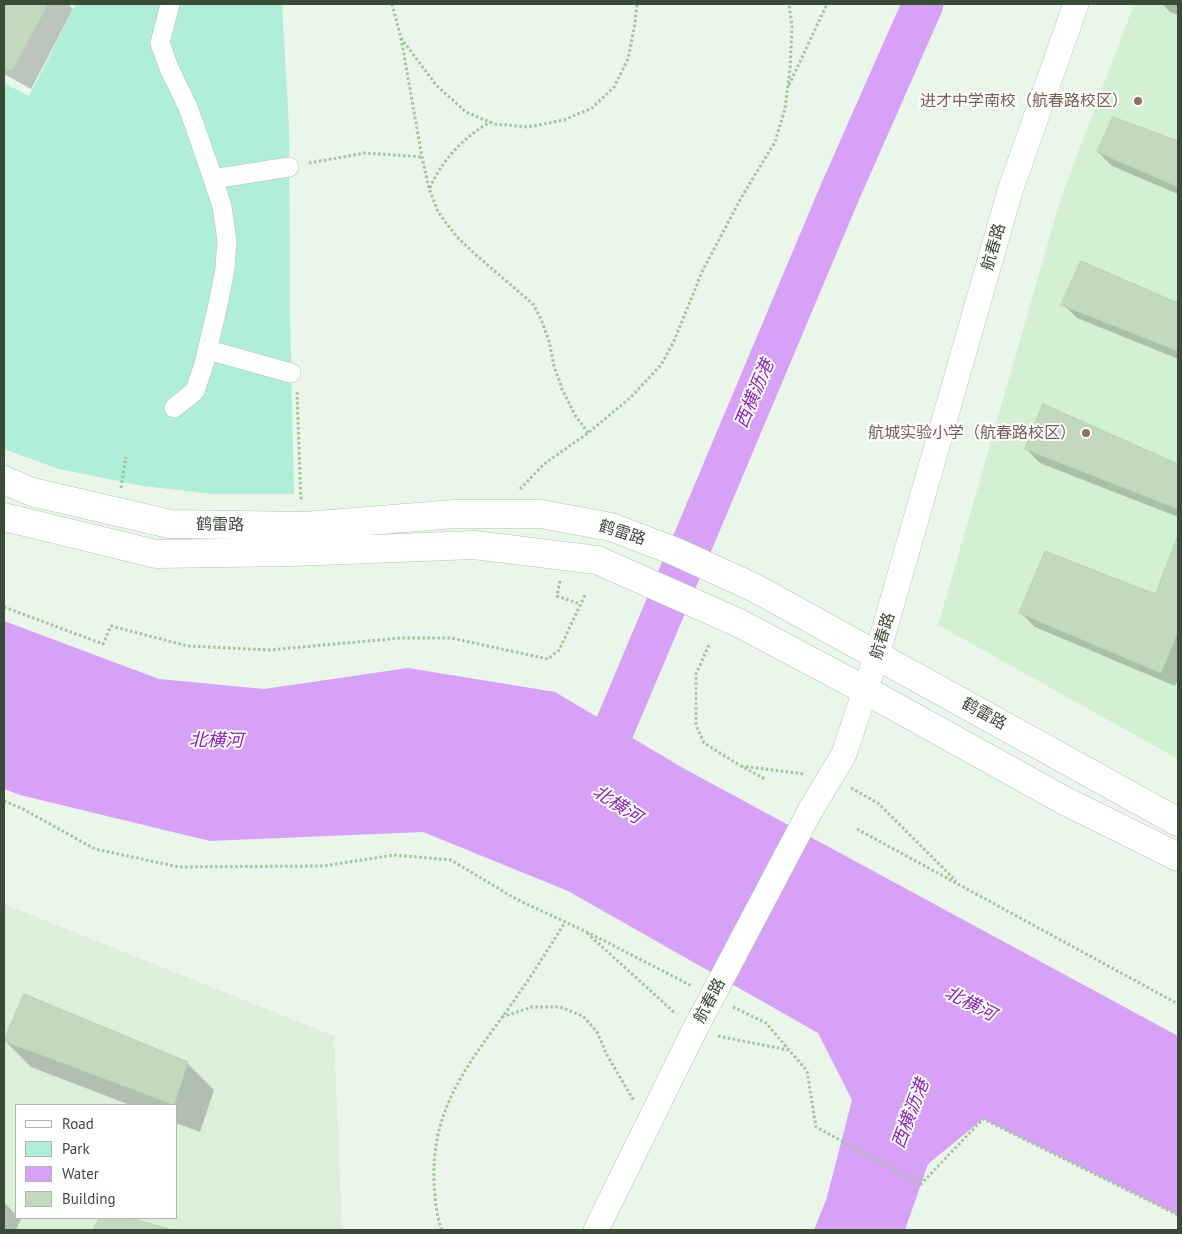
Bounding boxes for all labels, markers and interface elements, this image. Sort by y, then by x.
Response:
place label: 进才中学南校（航春路校区） [920,91,1128,111]
marker: 进才中学南校（航春路校区） [1132,95,1144,107]
street label: 航春路 [978,221,1010,273]
water label: 西横沥港 [731,357,779,431]
place label: 航城实验小学（航春路校区） [868,423,1076,443]
marker: 航城实验小学（航春路校区） [1080,427,1092,439]
street label: 鹤雷路 [196,515,244,535]
street label: 鹤雷路 [596,516,648,550]
street label: 航春路 [867,610,899,662]
street label: 鹤雷路 [958,694,1010,734]
water label: 北横河 [189,730,243,752]
water label: 北横河 [588,781,646,829]
street label: 航春路 [690,975,730,1027]
water label: 北横河 [941,982,999,1026]
water label: 西横沥港 [888,1077,934,1151]
legend [15,1104,178,1219]
text: Road [62,1114,94,1133]
text: Park [62,1139,90,1158]
text: Water [62,1164,99,1183]
text: Building [62,1189,116,1208]

